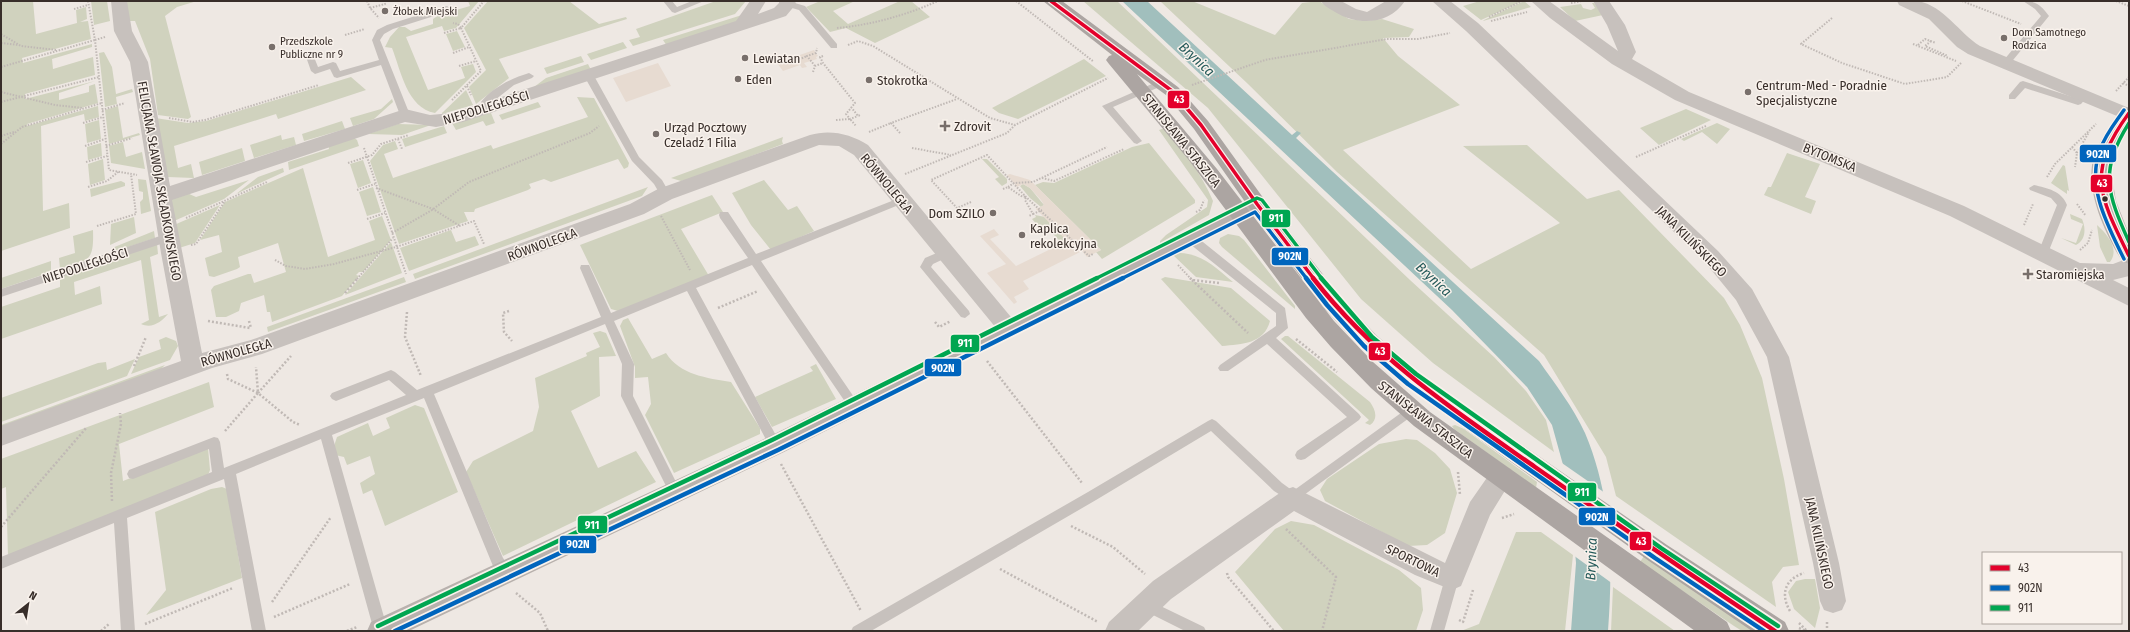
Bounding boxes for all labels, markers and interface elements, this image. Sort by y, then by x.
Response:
place label: Żłobek Miejski [393,4,457,18]
marker: Żłobek Miejski [380,6,390,16]
place label: Dom Samotnego Rodzica [2012,26,2086,52]
marker: Dom Samotnego Rodzica [1999,33,2009,43]
place label: Przedszkole Publiczne nr 9 [280,35,343,61]
water label: Brynica [1175,39,1218,80]
marker: Przedszkole Publiczne nr 9 [267,42,277,52]
place label: Lewiatan [753,51,800,66]
marker: Lewiatan [740,53,750,63]
place label: Eden [746,72,772,87]
place label: Stokrotka [877,73,928,88]
marker: Eden [733,74,743,84]
marker: Stokrotka [864,75,874,85]
place label: Centrum-Med - Poradnie Specjalistyczne [1756,78,1887,108]
street label: FELICJANA SŁAWOJA SKŁADKOWSKIEGO [135,80,184,282]
street label: NIEPODLEGŁOŚCI [441,87,531,128]
marker: Centrum-Med - Poradnie Specjalistyczne [1743,87,1753,97]
street label: STANISŁAWA STASZICA [1139,90,1224,190]
line badge: 43 [1167,90,1190,109]
text: 43 [1174,93,1184,106]
place label: Zdrovit [954,119,992,134]
place label: Urząd Pocztowy Czeladź 1 Filia [664,120,747,150]
marker: Zdrovit [939,120,951,132]
marker: Urząd Pocztowy Czeladź 1 Filia [651,129,661,139]
street label: BYTOMSKA [1801,140,1859,175]
line badge: 902N [2079,144,2117,163]
text: 902N [2086,148,2110,161]
street label: RÓWNOLEGŁA [857,151,916,216]
line badge: 43 [2090,174,2113,193]
text: 43 [2097,177,2107,190]
unlabelled marker [2100,194,2110,204]
street label: JANA KILIŃSKIEGO [1653,203,1730,280]
place label: Dom SZILO [928,206,985,221]
marker: Dom SZILO [988,208,998,218]
line badge: 911 [1261,209,1291,228]
text: 911 [1269,212,1283,225]
place label: Kaplica rekolekcyjna [1030,221,1097,251]
street label: RÓWNOLEGŁA [505,225,579,264]
marker: Kaplica rekolekcyjna [1017,230,1027,240]
street label: NIEPODLEGŁOŚCI [40,245,130,286]
line badge: 902N [1271,247,1309,266]
text: 902N [1278,250,1302,263]
water label: Brynica [1412,259,1455,300]
place label: Staromiejska [2036,267,2105,282]
marker: Staromiejska [2023,269,2033,279]
line badge: 911 [950,334,980,353]
street label: RÓWNOLEGŁA [199,335,273,370]
text: 911 [958,337,972,350]
line badge: 43 [1368,342,1391,361]
text: 43 [1375,345,1385,358]
line badge: 902N [924,358,962,377]
text: 902N [931,362,955,375]
street label: STANISŁAWA STASZICA [1375,378,1476,461]
line badge: 911 [1567,482,1597,502]
text: 911 [1575,486,1589,499]
street label: JANA KILIŃSKIEGO [1802,496,1837,591]
line badge: 902N [1578,507,1616,526]
text: 902N [1585,511,1609,524]
line badge: 911 [577,515,608,534]
text: 911 [585,519,599,532]
line badge: 43 [1629,531,1652,551]
line badge: 902N [559,535,597,554]
text: 43 [1636,535,1646,548]
water label: Brynica [1582,537,1601,581]
text: 902N [566,538,590,551]
street label: SPORTOWA [1383,541,1443,580]
legend [1982,552,2122,624]
text: 43 [2018,561,2029,575]
text: 902N [2018,581,2043,595]
north arrow [8,584,48,624]
text: N [27,588,39,603]
text: 911 [2018,601,2033,615]

